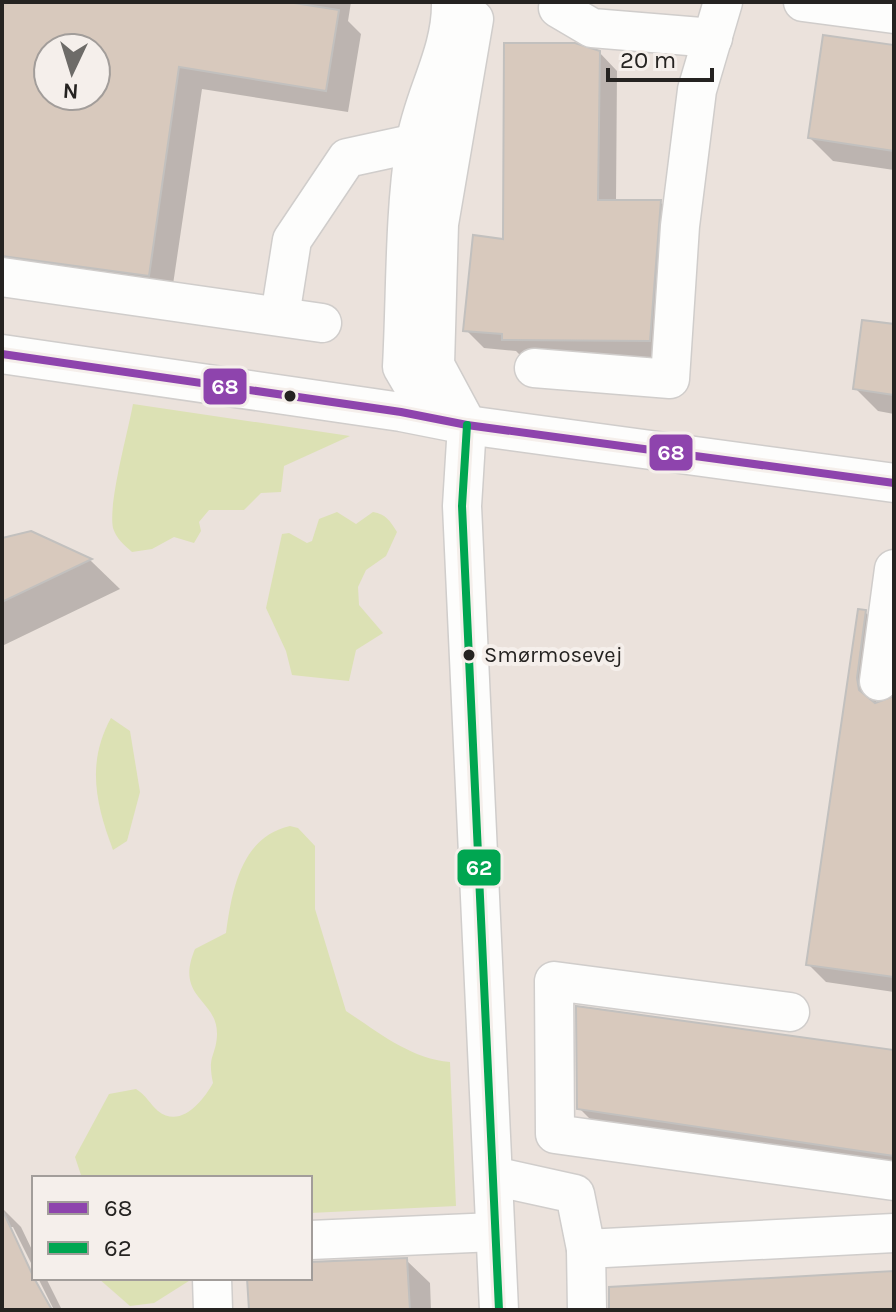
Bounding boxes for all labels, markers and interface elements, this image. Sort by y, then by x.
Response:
north arrow [32,32,112,112]
scale bar [608,32,712,82]
text: 20 m [620,46,676,74]
text: N [62,77,79,104]
line badge: 68 [202,367,248,406]
text: 68 [211,374,239,400]
unlabelled marker [282,388,298,404]
line badge: 68 [648,433,694,472]
text: 68 [657,440,685,466]
place label: Smørmosevej [484,642,623,668]
marker: Smørmosevej [461,647,477,663]
line badge: 62 [456,848,502,887]
text: 62 [466,855,492,881]
legend [32,1176,312,1280]
text: 68 [104,1194,133,1222]
text: 62 [104,1234,132,1262]

